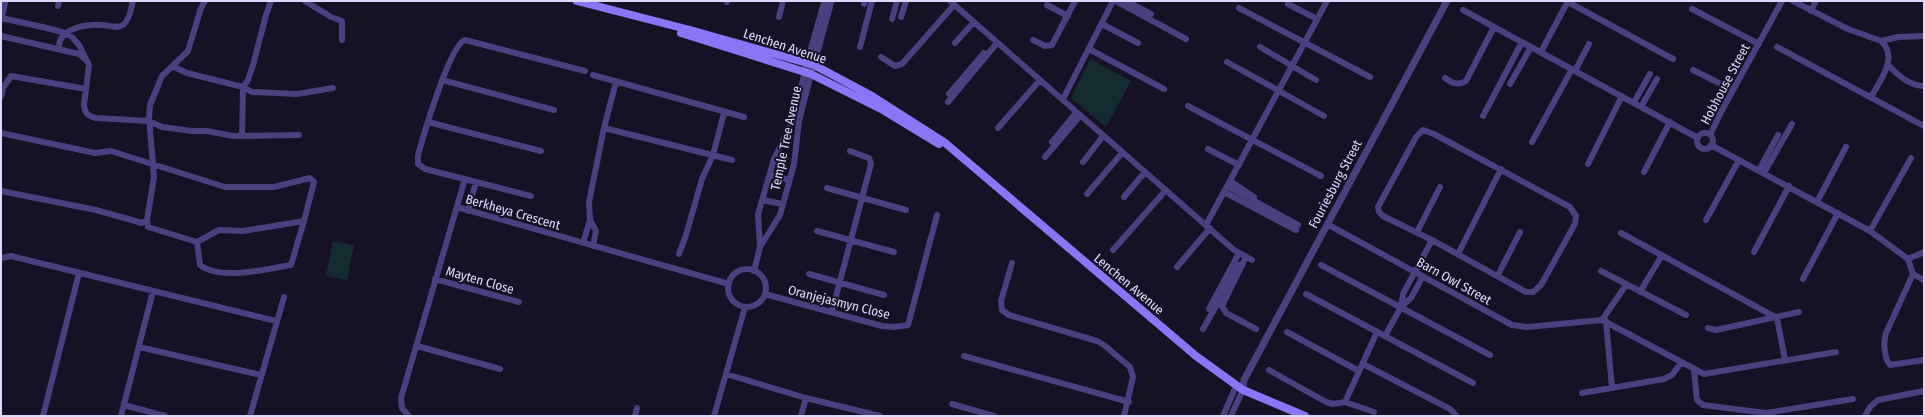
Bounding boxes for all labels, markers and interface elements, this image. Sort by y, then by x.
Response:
street label: Lenchen Avenue [742,25,828,67]
street label: Hobhouse Street [1697,40,1753,127]
street label: Temple Tree Avenue [768,84,804,192]
street label: Fouriesburg Street [1305,137,1365,231]
street label: Berkheya Crescent [464,191,563,233]
street label: Lenchen Avenue [1091,250,1167,318]
street label: Barn Owl Street [1414,254,1495,308]
street label: Mayten Close [444,263,516,297]
street label: Oranjejasmyn Close [786,282,892,322]

